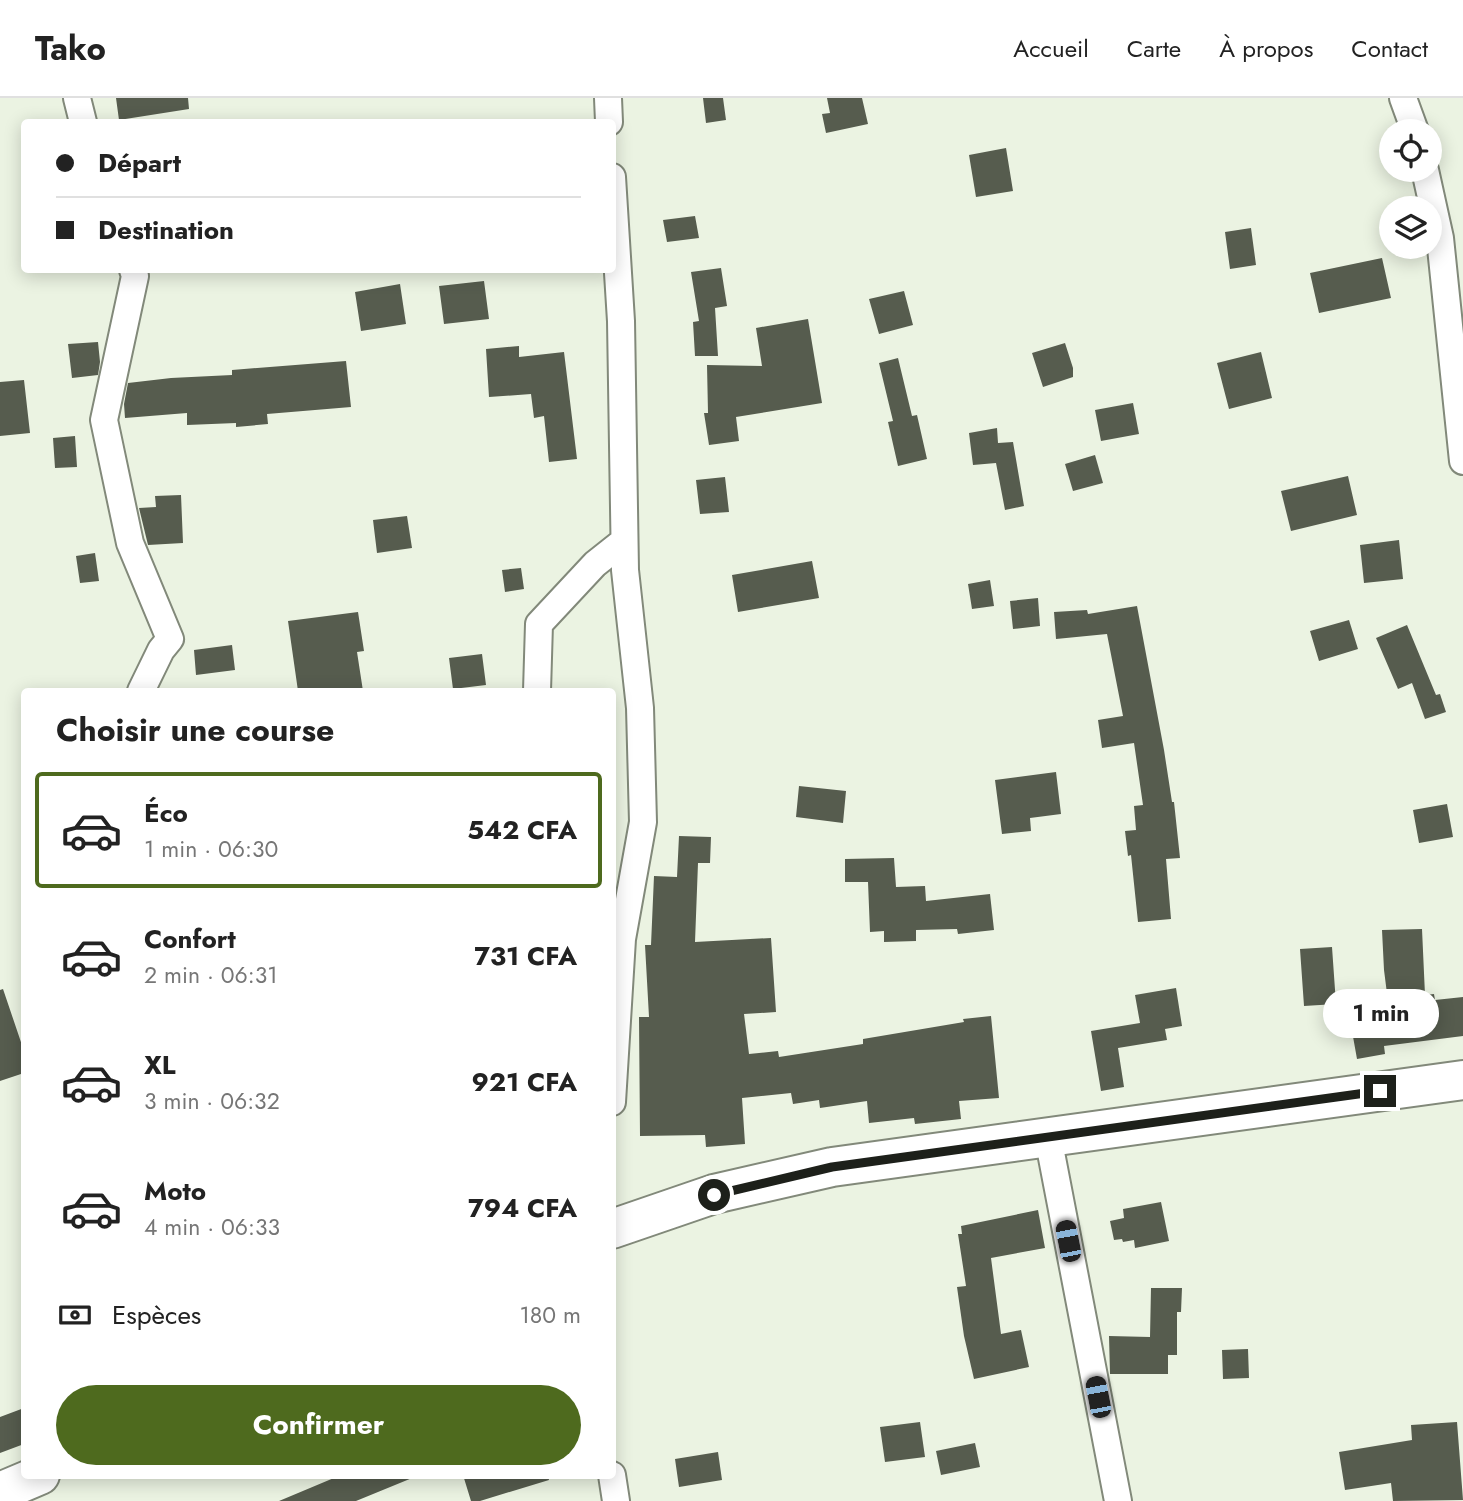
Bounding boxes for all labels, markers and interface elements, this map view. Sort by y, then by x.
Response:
text: Tako [35,25,106,72]
text: Accueil [1013,31,1089,66]
text: Carte [1127,31,1181,66]
text: À propos [1219,31,1313,66]
text: Contact [1351,31,1428,66]
map controls [1379,119,1442,259]
button: locate [1379,119,1442,182]
text: Départ [98,144,181,182]
button: layers [1379,196,1442,259]
text: Destination [98,211,234,249]
text: Choisir une course [56,707,334,753]
text: Éco [144,794,188,832]
icon: car [60,799,123,862]
text: 542 CFA [467,811,577,849]
text: 1 min · 06:30 [144,832,278,866]
text: Confort [144,920,236,958]
icon: car [60,925,123,988]
text: 731 CFA [474,937,577,975]
text: 2 min · 06:31 [144,958,278,992]
callout: 1 min [1322,990,1438,1038]
text: 1 min [1352,996,1410,1030]
text: XL [144,1046,176,1084]
icon: car [60,1051,123,1114]
text: 921 CFA [472,1063,577,1101]
route end [1364,1075,1396,1107]
text: 3 min · 06:32 [144,1084,280,1118]
text: Moto [144,1172,206,1210]
icon: car [60,1177,123,1240]
route start [698,1179,730,1211]
text: 794 CFA [468,1189,577,1227]
text: 4 min · 06:33 [144,1210,280,1244]
car [1054,1218,1083,1264]
icon: cash [56,1296,94,1334]
text: Espèces [112,1296,201,1334]
text: 180 m [519,1298,581,1332]
car [1084,1374,1113,1420]
button: Confirmer [56,1385,581,1465]

